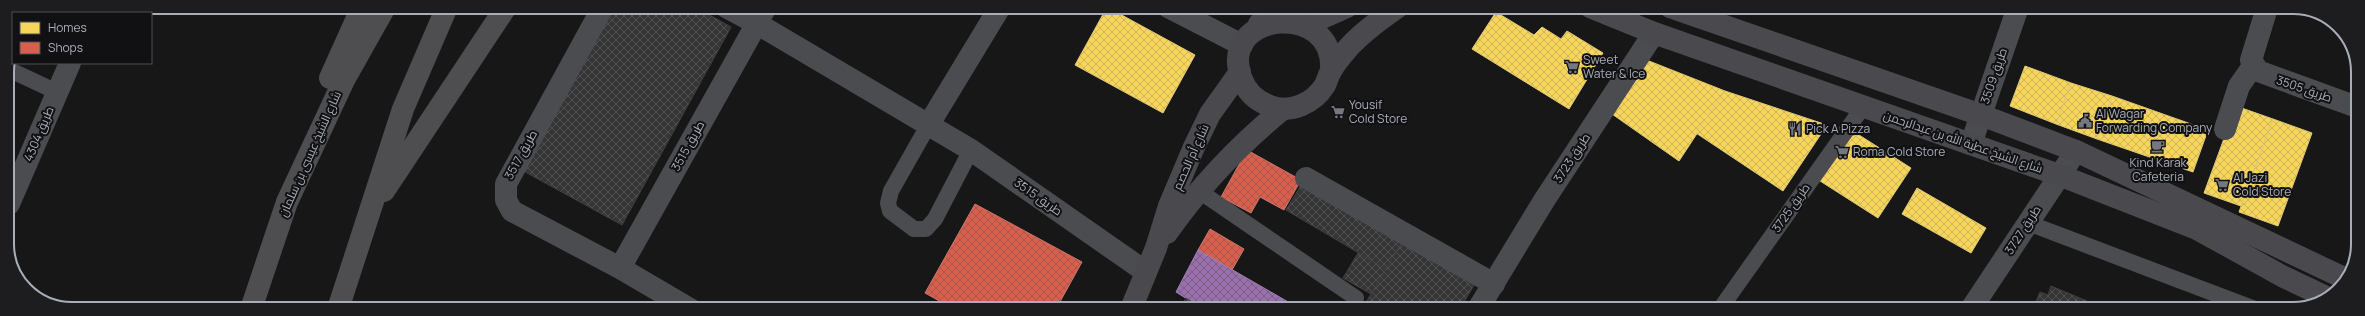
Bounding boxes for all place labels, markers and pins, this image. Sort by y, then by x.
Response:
place label: Sweet Water & Ice [1583,51,1645,82]
supermarket icon: Sweet Water & Ice [1564,59,1580,75]
place label: Yousif Cold Store [1349,96,1407,127]
supermarket icon: Yousif Cold Store [1330,104,1346,120]
place label: Al Wagar Forwarding Company [2096,105,2213,136]
public building icon: Al Wagar Forwarding Company [2077,113,2093,129]
place label: Pick A Pizza [1806,120,1870,137]
restaurant icon: Pick A Pizza [1787,121,1803,137]
cafe icon: Kind Karak Cafeteria [2150,138,2166,154]
place label: Roma Cold Store [1853,143,1945,160]
supermarket icon: Roma Cold Store [1834,144,1850,160]
place label: Kind Karak Cafeteria [2129,154,2188,185]
place label: Al Jazi Cold Store [2233,169,2291,200]
supermarket icon: Al Jazi Cold Store [2214,177,2230,193]

